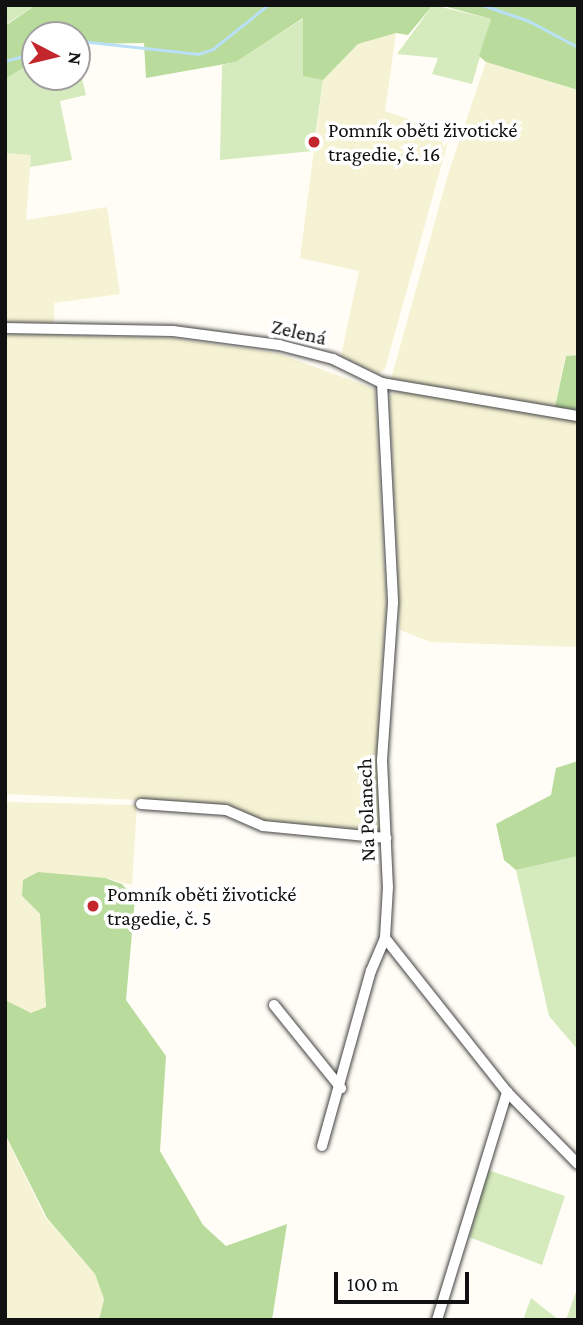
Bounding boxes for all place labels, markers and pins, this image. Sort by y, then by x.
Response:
place label: Pomník oběti životické tragedie, č. 16 [328,117,517,167]
marker: Pomník oběti životické tragedie, č. 16 [306,134,322,150]
place label: Pomník oběti životické tragedie, č. 5 [107,881,296,931]
marker: Pomník oběti životické tragedie, č. 5 [85,898,101,914]

